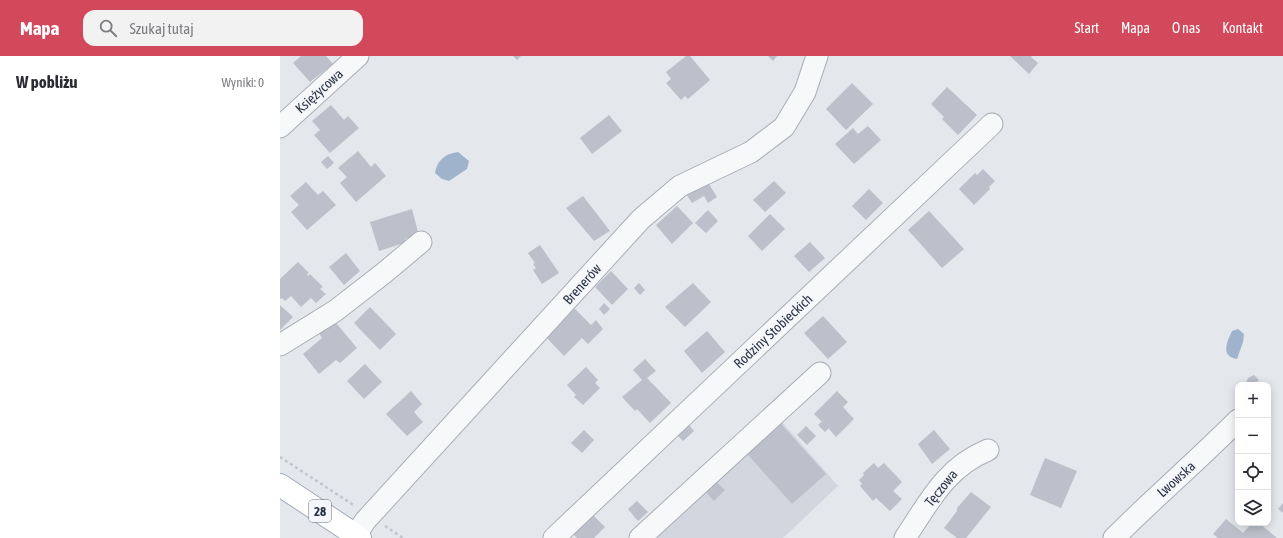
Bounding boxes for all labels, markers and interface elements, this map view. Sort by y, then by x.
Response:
search box [83,10,363,46]
text: Mapa [20,17,59,39]
icon: search [97,17,119,39]
text: Szukaj tutaj [129,20,194,37]
text: Start [1074,20,1099,36]
text: Mapa [1121,20,1150,36]
text: O nas [1172,20,1200,36]
text: Kontakt [1222,20,1263,36]
street label: Księżycowa [292,66,346,116]
text: W pobliżu [16,72,78,92]
text: Wyniki: 0 [221,75,264,90]
street label: Brenerów [560,260,605,308]
street label: Rodziny Stobieckich [730,291,816,371]
map controls [1235,382,1271,526]
button: + [1235,382,1271,418]
button: − [1235,418,1271,454]
button: locate [1235,454,1271,490]
street label: Lwowska [1154,458,1198,500]
street label: Tęczowa [921,466,961,510]
button: layers [1235,490,1271,526]
road number: 28 [309,500,331,522]

